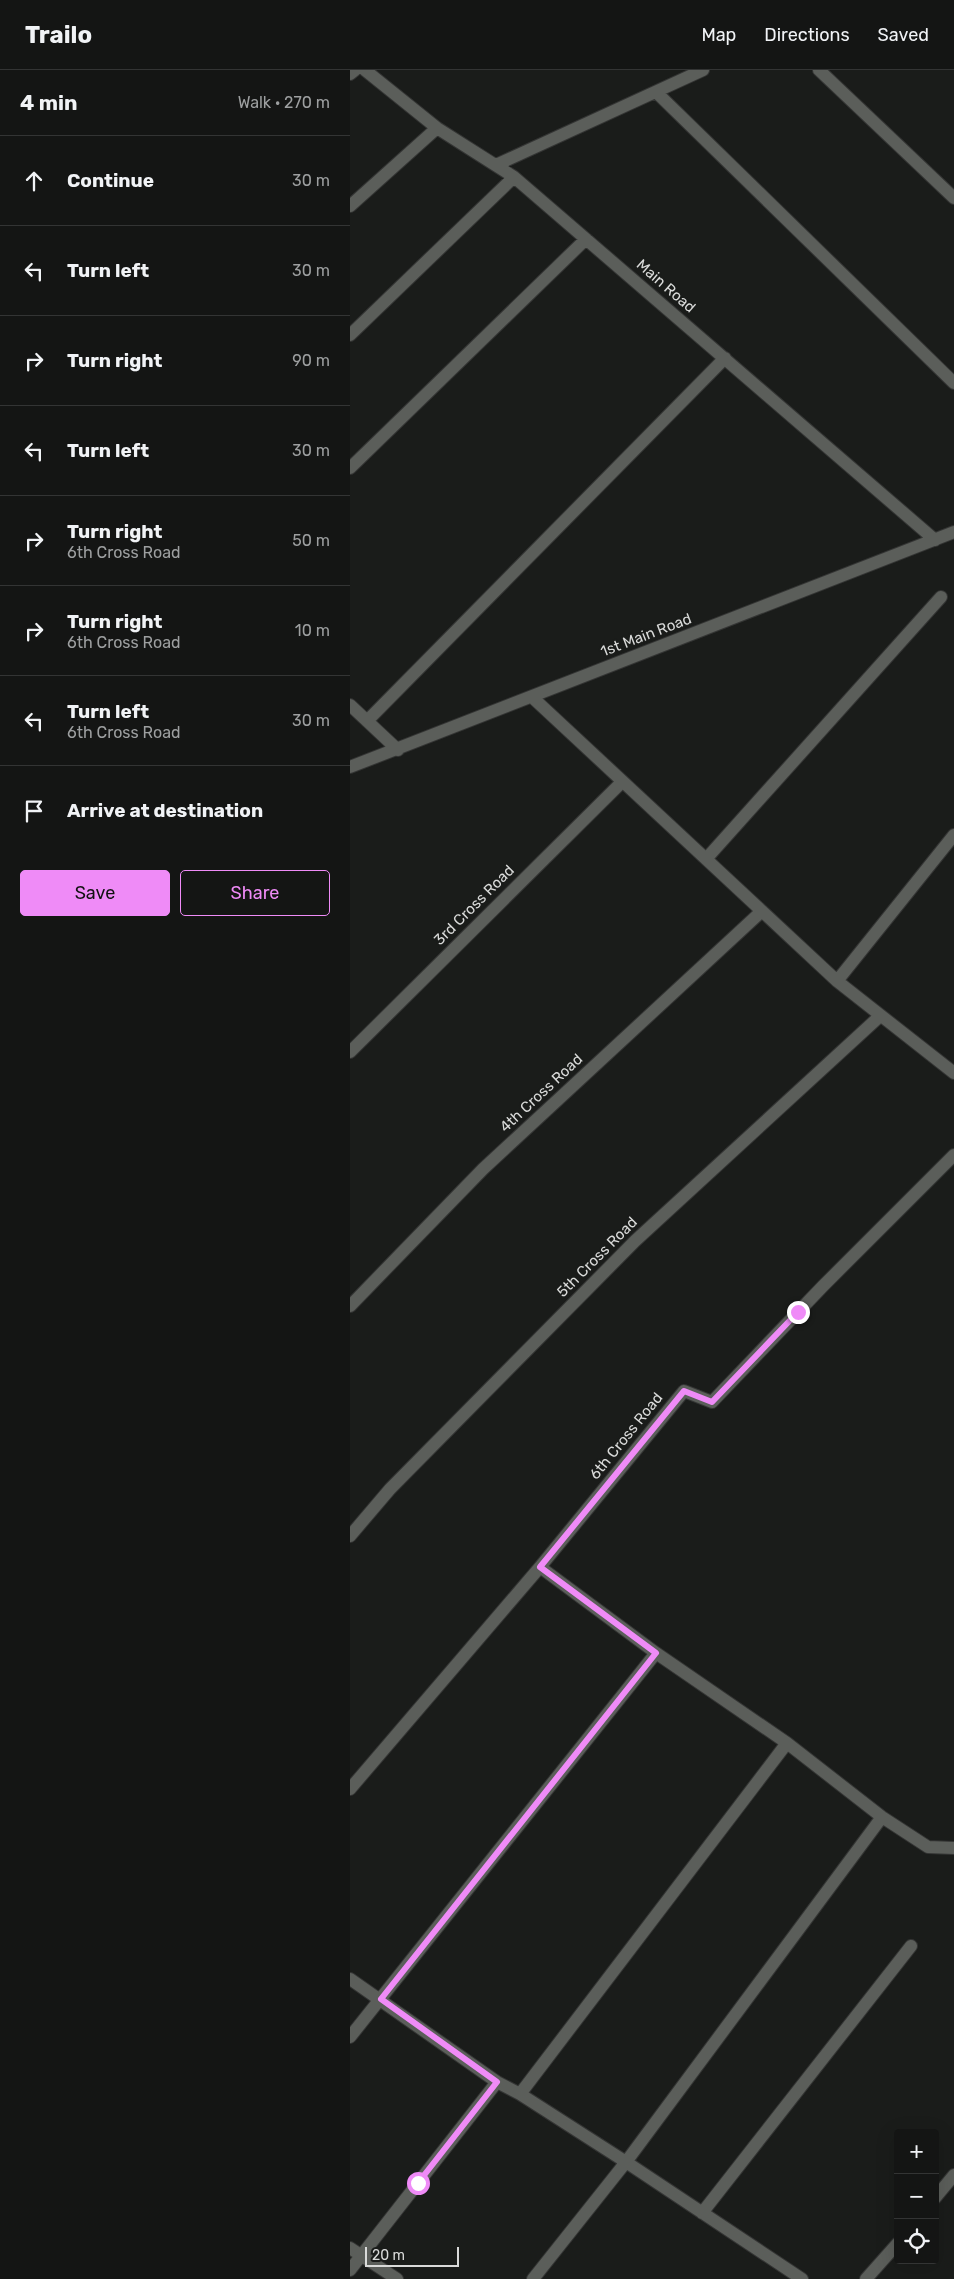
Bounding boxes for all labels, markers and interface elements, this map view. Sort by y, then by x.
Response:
text: Trailo [25,21,92,49]
text: Map [701,24,736,46]
text: Directions [764,24,850,46]
text: Saved [878,24,929,46]
text: 4 min [20,90,78,115]
text: Walk · 270 m [238,93,330,112]
icon: ahead [20,167,48,195]
text: Continue [67,169,154,192]
text: 30 m [292,171,330,190]
street label: Main Road [633,256,699,316]
icon: left [20,257,48,285]
text: Turn left [67,259,149,282]
text: 30 m [292,261,330,280]
icon: right [20,347,48,375]
text: Turn right [67,349,162,372]
text: 90 m [292,351,330,370]
icon: left [20,437,48,465]
text: Turn left [67,439,149,462]
text: 30 m [292,441,330,460]
text: Turn right [67,520,162,543]
icon: right [20,527,48,555]
text: 50 m [292,531,330,550]
text: 6th Cross Road [67,543,181,562]
street label: 1st Main Road [598,609,694,661]
text: Turn right [67,610,162,633]
icon: right [20,617,48,645]
text: 10 m [295,621,330,640]
text: 6th Cross Road [67,633,181,652]
text: Turn left [67,700,149,723]
icon: left [20,707,48,735]
text: 30 m [292,711,330,730]
text: 6th Cross Road [67,723,181,742]
icon: arrive [20,797,48,825]
text: Arrive at destination [67,799,263,822]
street label: 3rd Cross Road [430,861,518,949]
button: Save [20,870,170,916]
button: Share [180,870,330,916]
street label: 4th Cross Road [496,1050,586,1136]
street label: 5th Cross Road [553,1213,641,1301]
route end [787,1301,810,1324]
street label: 6th Cross Road [586,1389,666,1483]
map controls [894,2129,939,2264]
button: + [894,2129,939,2174]
route start [407,2172,430,2195]
button: − [894,2174,939,2219]
button: locate [894,2219,939,2264]
scale bar [365,2244,459,2267]
text: 20 m [372,2247,405,2264]

